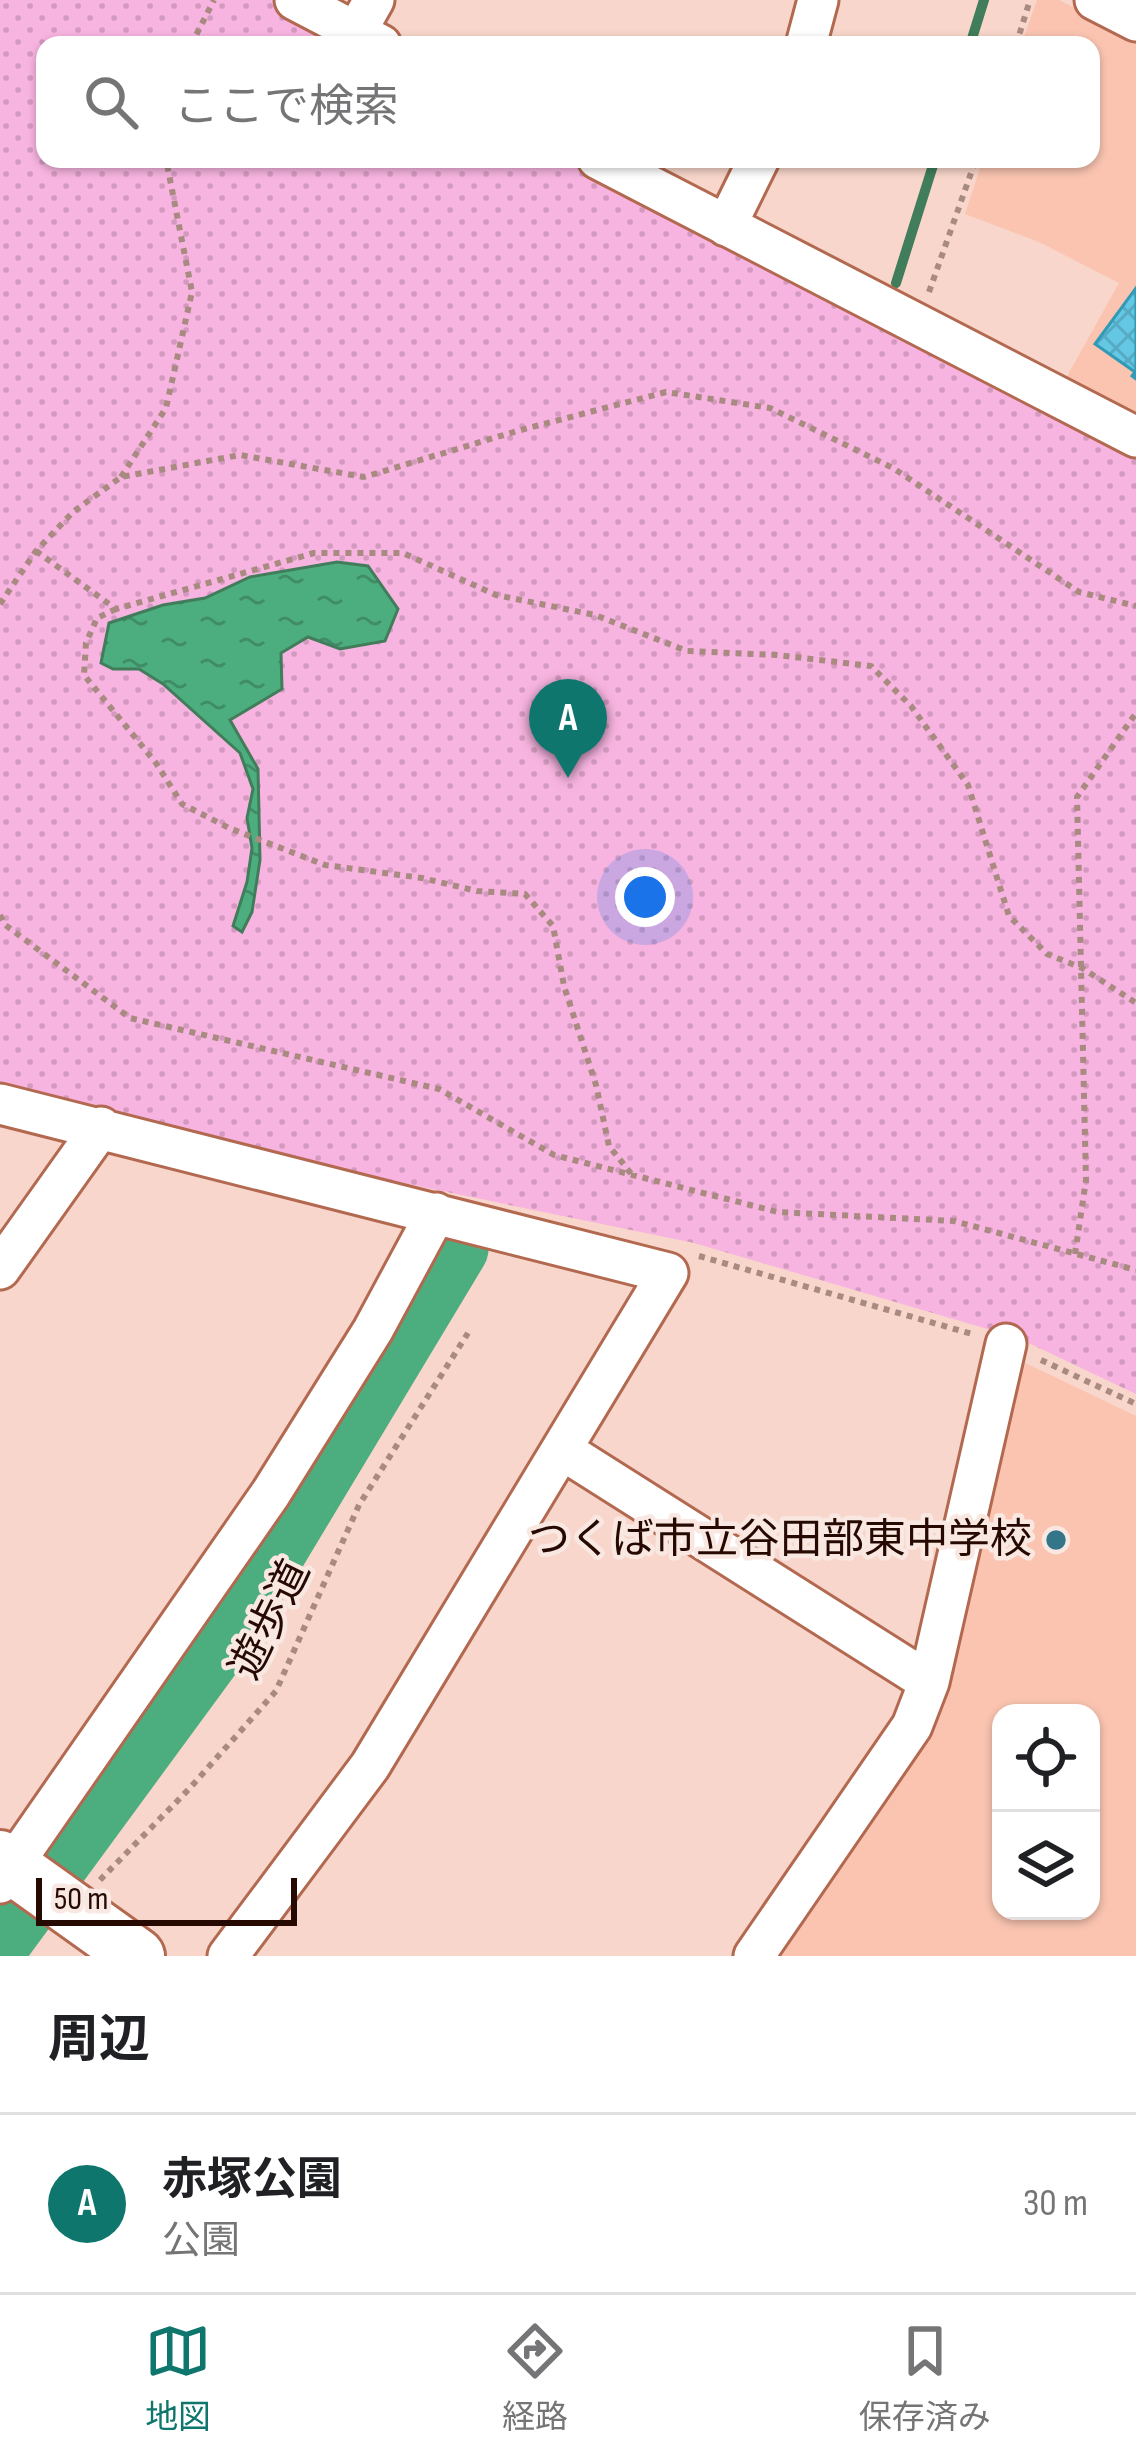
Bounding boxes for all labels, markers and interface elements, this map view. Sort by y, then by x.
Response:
search box [36,36,1100,168]
icon: search [78,69,144,135]
text: ここで検索 [174,80,399,135]
pin: A [529,679,607,778]
your location [615,867,675,927]
place label: つくば市立谷田部東中学校 [528,1515,1032,1566]
marker: つくば市立谷田部東中学校 [1043,1527,1069,1553]
street label: 遊歩道 [220,1552,322,1688]
map controls [992,1704,1100,1920]
button: locate [992,1704,1100,1812]
button: layers [992,1812,1100,1920]
scale bar [36,1872,297,1925]
text: 50 m [54,1879,108,1919]
text: 周辺 [48,2010,150,2071]
text: 赤塚公園 [162,2153,342,2208]
text: A [78,2180,96,2227]
text: 30 m [1023,2180,1088,2227]
text: 公園 [162,2218,240,2265]
tab: 地図 [145,2318,211,2438]
tab: 経路 [502,2318,568,2438]
tab: 保存済み [859,2318,991,2438]

